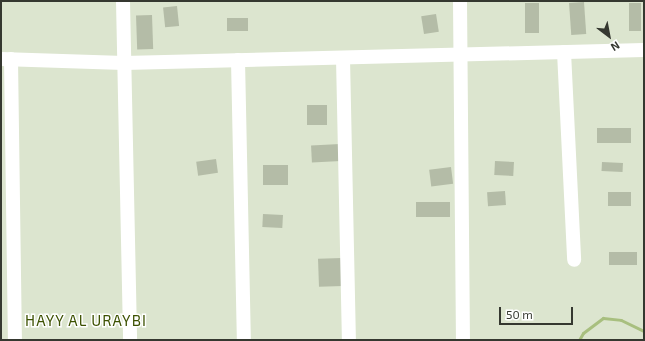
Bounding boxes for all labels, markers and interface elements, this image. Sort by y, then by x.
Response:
north arrow [589,16,629,56]
text: N [609,39,622,54]
scale bar [501,299,575,325]
text: 50 m [506,307,533,321]
district label: HAYY AL URAYBI [25,312,147,330]

